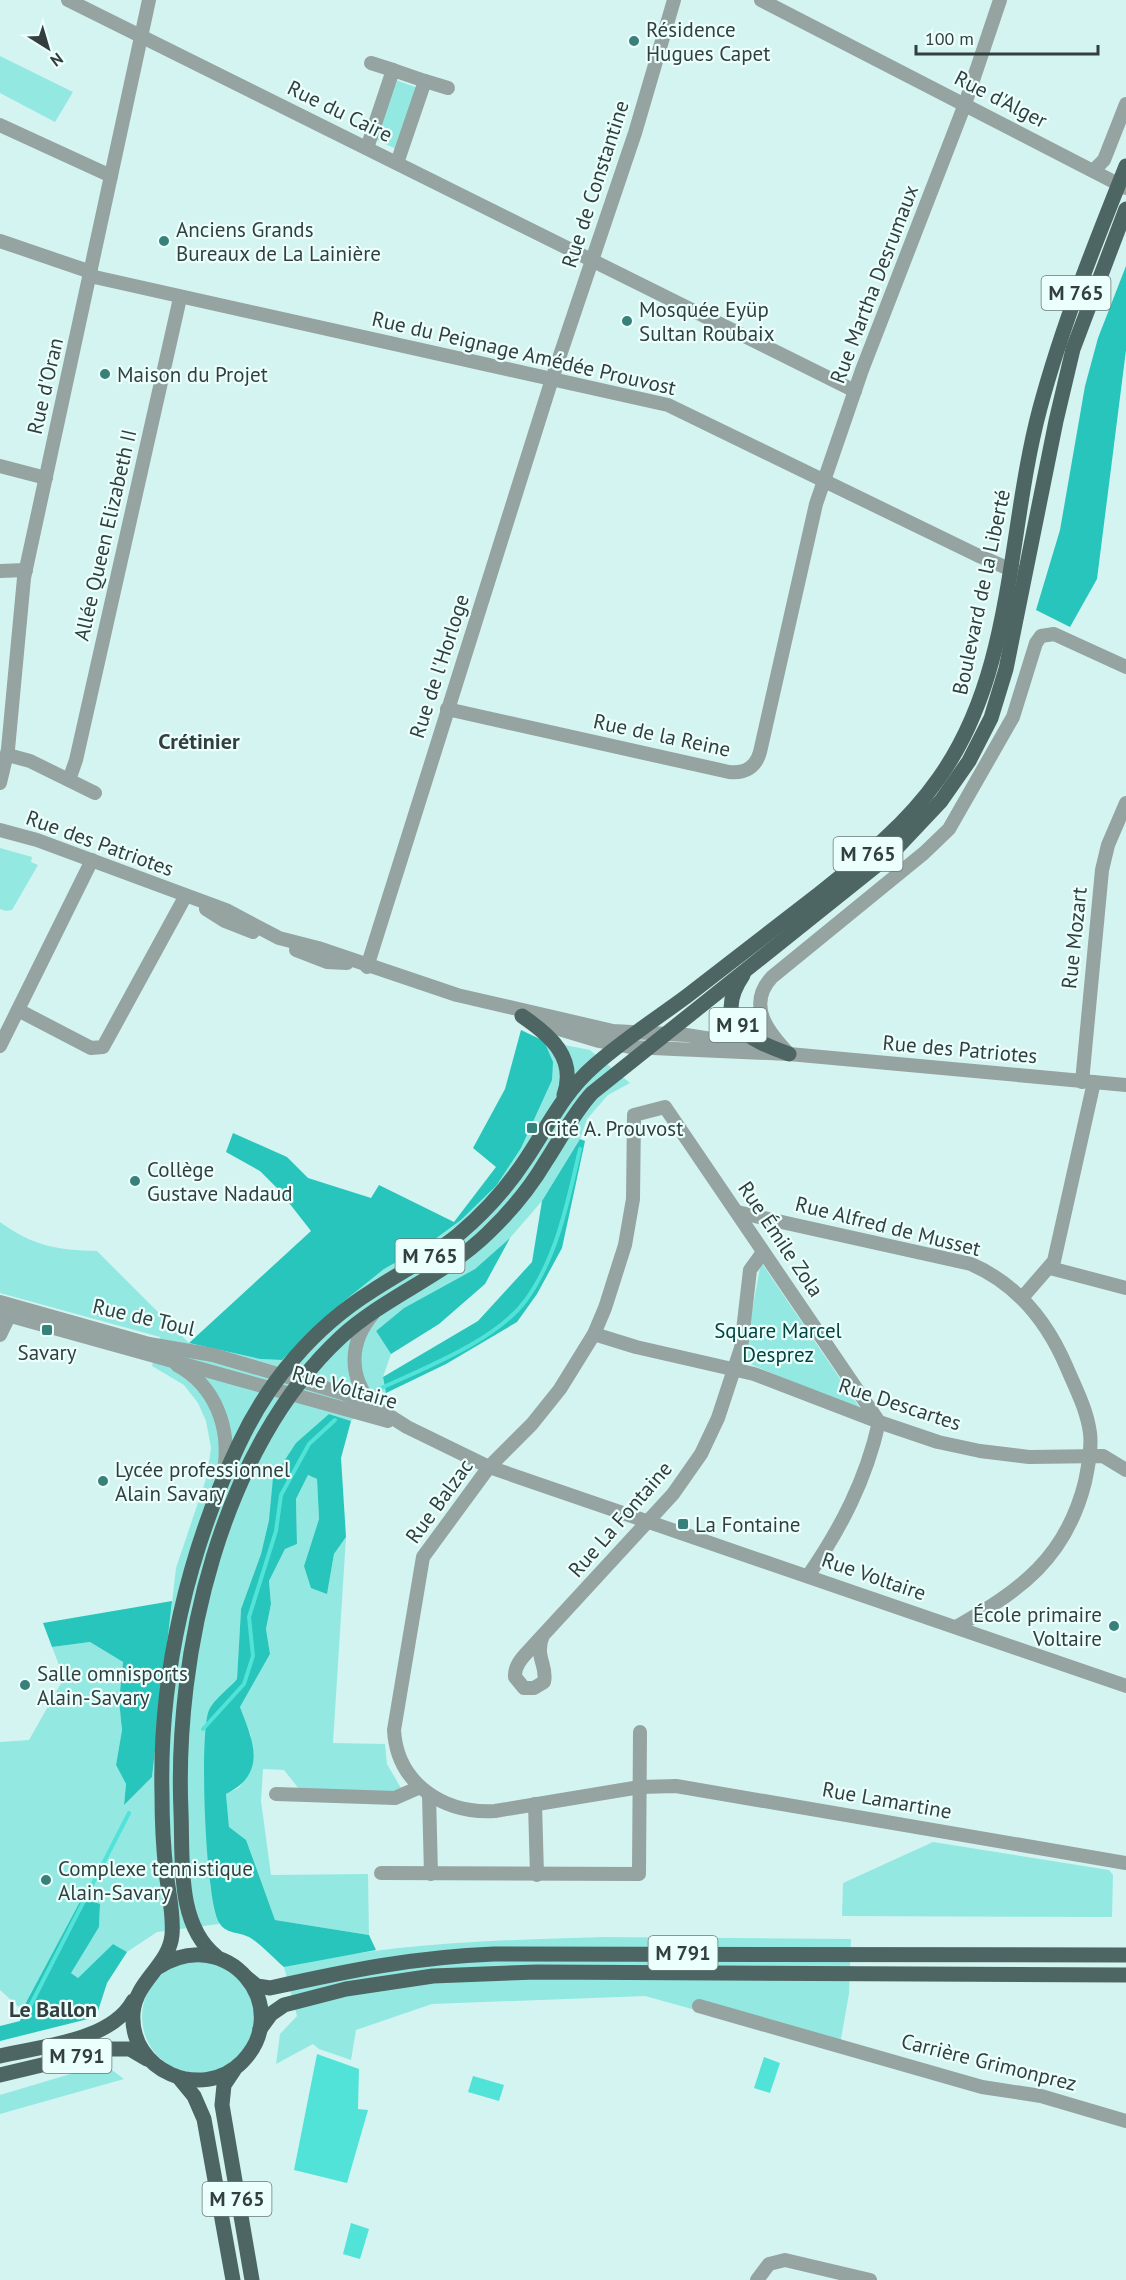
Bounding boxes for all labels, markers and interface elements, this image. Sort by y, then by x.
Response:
place label: Résidence Hugues Capet [646,16,770,67]
north arrow [18,18,78,78]
scale bar [916,18,1098,56]
text: 100 m [925,27,974,50]
marker: Résidence Hugues Capet [627,34,641,48]
text: N [47,49,67,71]
street label: Rue d'Alger [950,64,1052,134]
street label: Rue du Caire [283,74,397,148]
street label: Rue de Constantine [555,97,635,271]
street label: Rue Martha Desrumaux [824,181,924,387]
place label: Anciens Grands Bureaux de La Lainière [176,216,381,267]
marker: Anciens Grands Bureaux de La Lainière [157,234,171,248]
road number: M 765 [1042,276,1110,310]
place label: Mosquée Eyüp Sultan Roubaix [639,296,775,347]
street label: Rue du Peignage Amédée Prouvost [369,305,679,401]
marker: Mosquée Eyüp Sultan Roubaix [620,314,634,328]
street label: Rue d'Oran [21,335,69,437]
place label: Maison du Projet [117,361,268,388]
marker: Maison du Projet [98,367,112,381]
street label: Allée Queen Elizabeth II [68,427,142,643]
street label: Boulevard de la Liberté [946,487,1016,697]
street label: Rue de l'Horloge [403,590,475,742]
street label: Rue de la Reine [591,707,733,763]
district label: Crétinier [158,727,240,755]
street label: Rue des Patriotes [22,804,178,882]
road number: M 765 [834,837,902,871]
street label: Rue Mozart [1055,886,1093,990]
road number: M 91 [710,1008,766,1042]
street label: Rue des Patriotes [881,1029,1039,1069]
place label: Cité A. Prouvost [544,1115,683,1142]
marker: Cité A. Prouvost [525,1121,539,1135]
place label: Collège Gustave Nadaud [147,1156,293,1207]
marker: Collège Gustave Nadaud [128,1174,142,1188]
street label: Rue Émile Zola [732,1176,830,1302]
street label: Rue Alfred de Musset [793,1190,983,1262]
road number: M 765 [396,1239,464,1273]
street label: Rue de Toul [90,1292,198,1342]
park label: Square Marcel Desprez [714,1317,842,1368]
marker: Savary [40,1323,54,1337]
place label: Savary [17,1339,77,1366]
street label: Rue Voltaire [289,1359,401,1415]
street label: Rue Descartes [835,1372,965,1436]
street label: Rue Balzac [399,1453,479,1549]
street label: Rue La Fontaine [562,1455,678,1583]
place label: Lycée professionnel Alain Savary [115,1456,290,1507]
marker: Lycée professionnel Alain Savary [96,1474,110,1488]
place label: La Fontaine [695,1511,800,1538]
marker: La Fontaine [676,1517,690,1531]
street label: Rue Voltaire [818,1546,930,1606]
place label: École primaire Voltaire [973,1601,1102,1652]
marker: École primaire Voltaire [1107,1619,1121,1633]
place label: Salle omnisports Alain-Savary [37,1660,188,1711]
marker: Salle omnisports Alain-Savary [18,1678,32,1692]
street label: Rue Lamartine [820,1775,954,1825]
place label: Complexe tennistique Alain-Savary [58,1855,253,1906]
marker: Complexe tennistique Alain-Savary [39,1873,53,1887]
road number: M 791 [648,1936,718,1970]
district label: Le Ballon [9,1995,97,2023]
street label: Carrière Grimonprez [899,2027,1079,2097]
road number: M 791 [42,2039,112,2073]
road number: M 765 [202,2182,272,2216]

